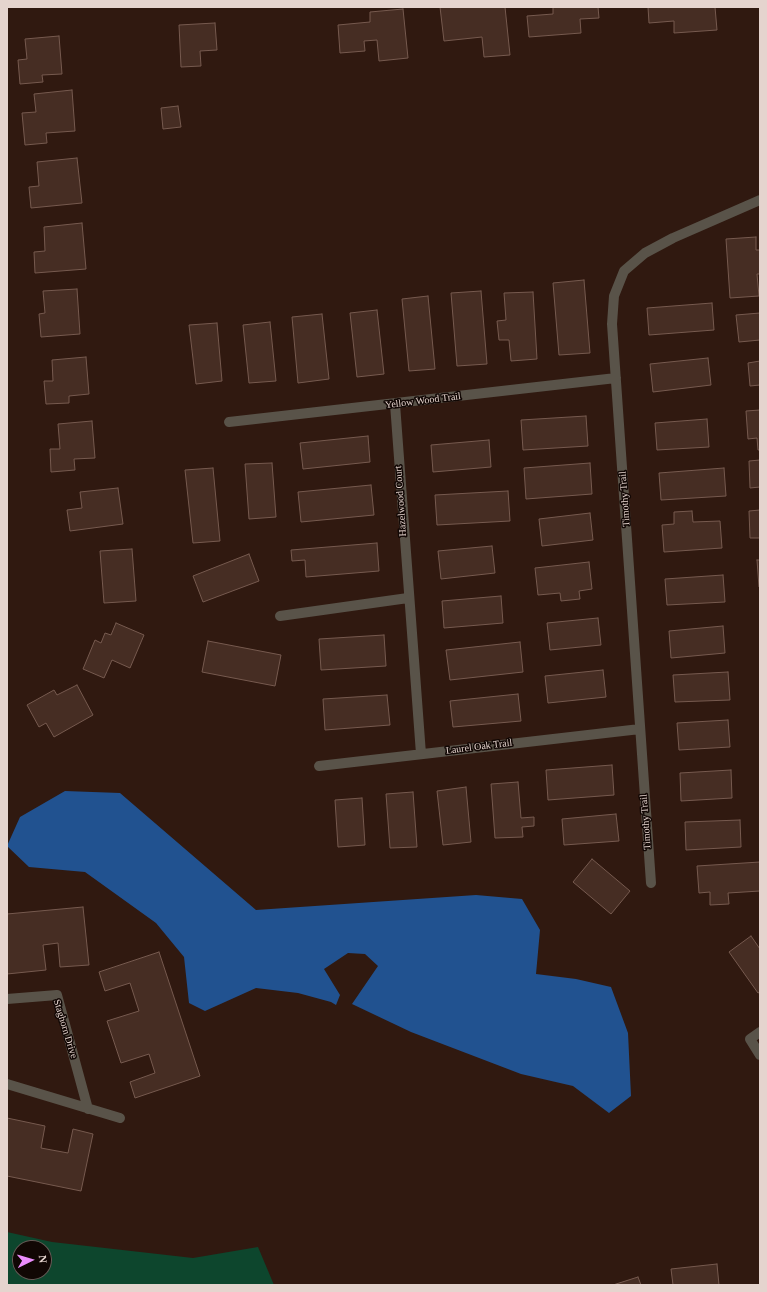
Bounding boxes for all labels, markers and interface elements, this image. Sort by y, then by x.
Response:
street label: Yellow Wood Trail [384,390,462,412]
street label: Hazelwood Court [393,465,409,537]
street label: Timothy Trail [617,471,633,527]
street label: Laurel Oak Trail [445,737,513,757]
street label: Timothy Trail [638,794,654,850]
street label: Staghorn Drive [50,998,80,1060]
north arrow [12,1240,52,1280]
text: N [37,1255,49,1264]

